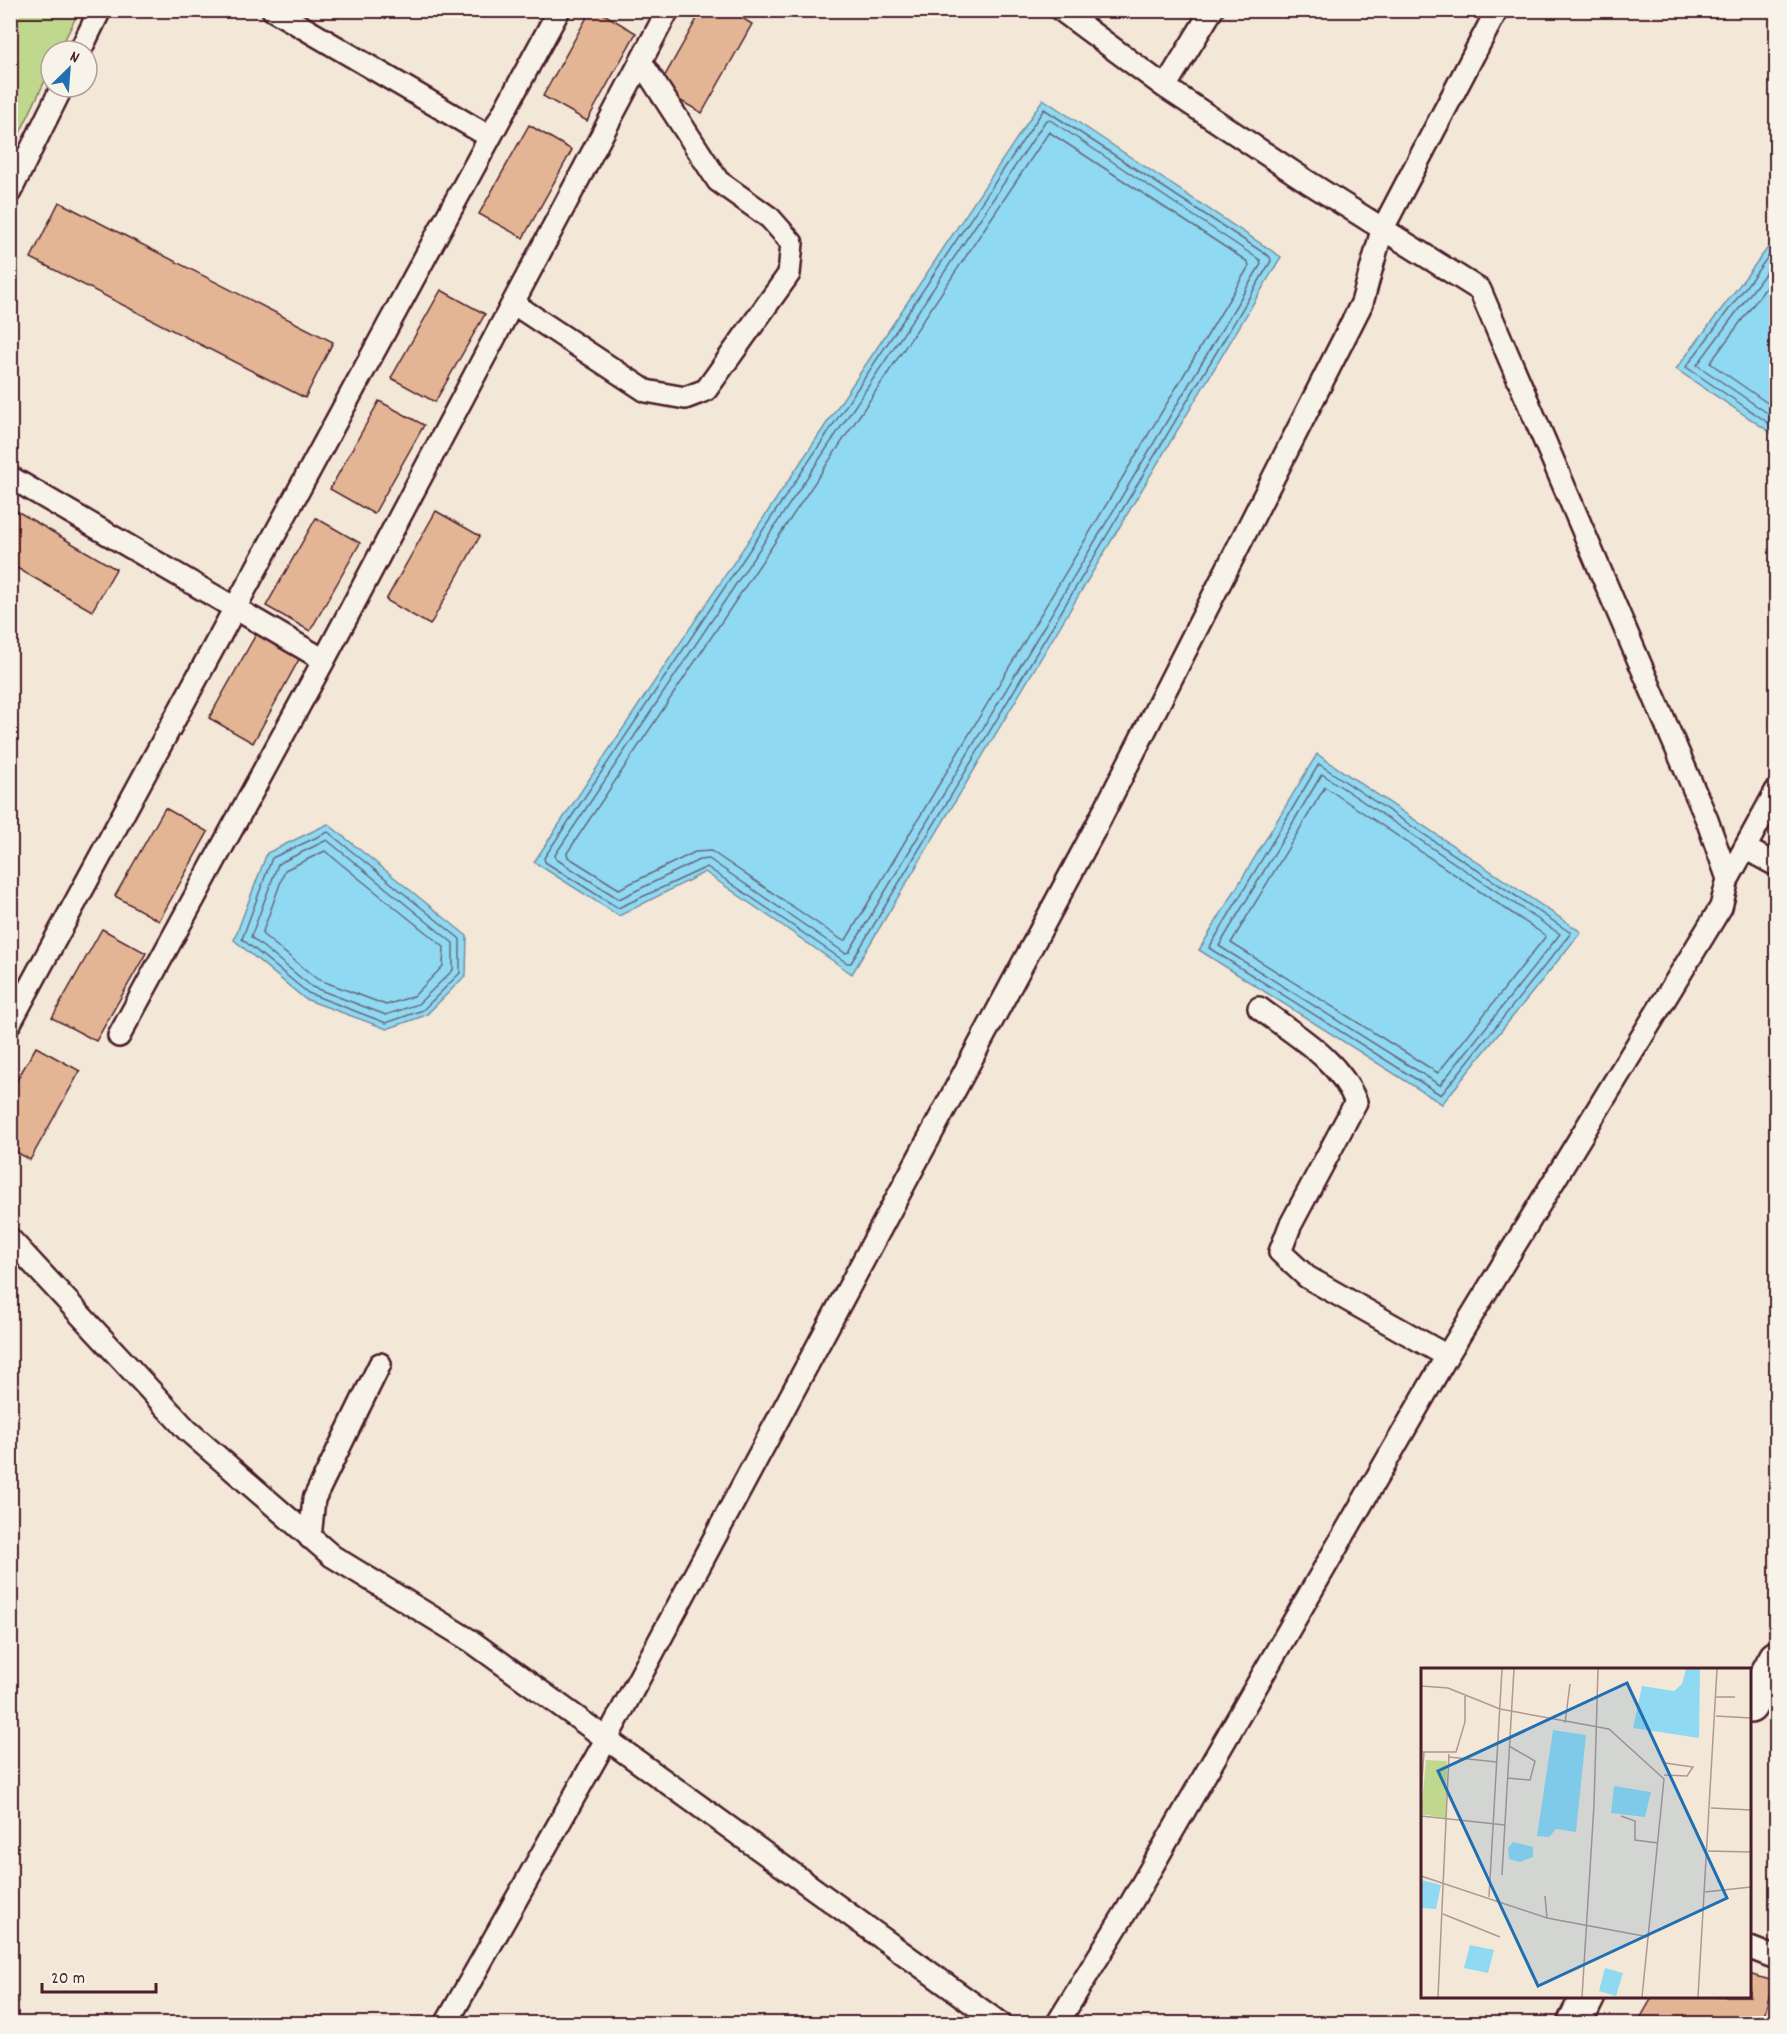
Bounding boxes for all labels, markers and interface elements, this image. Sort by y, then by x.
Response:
north arrow [39,39,99,99]
text: N [66,46,83,70]
inset map [1421,1668,1751,1998]
scale bar [42,1956,156,1994]
text: 20 m [51,1967,85,1992]

